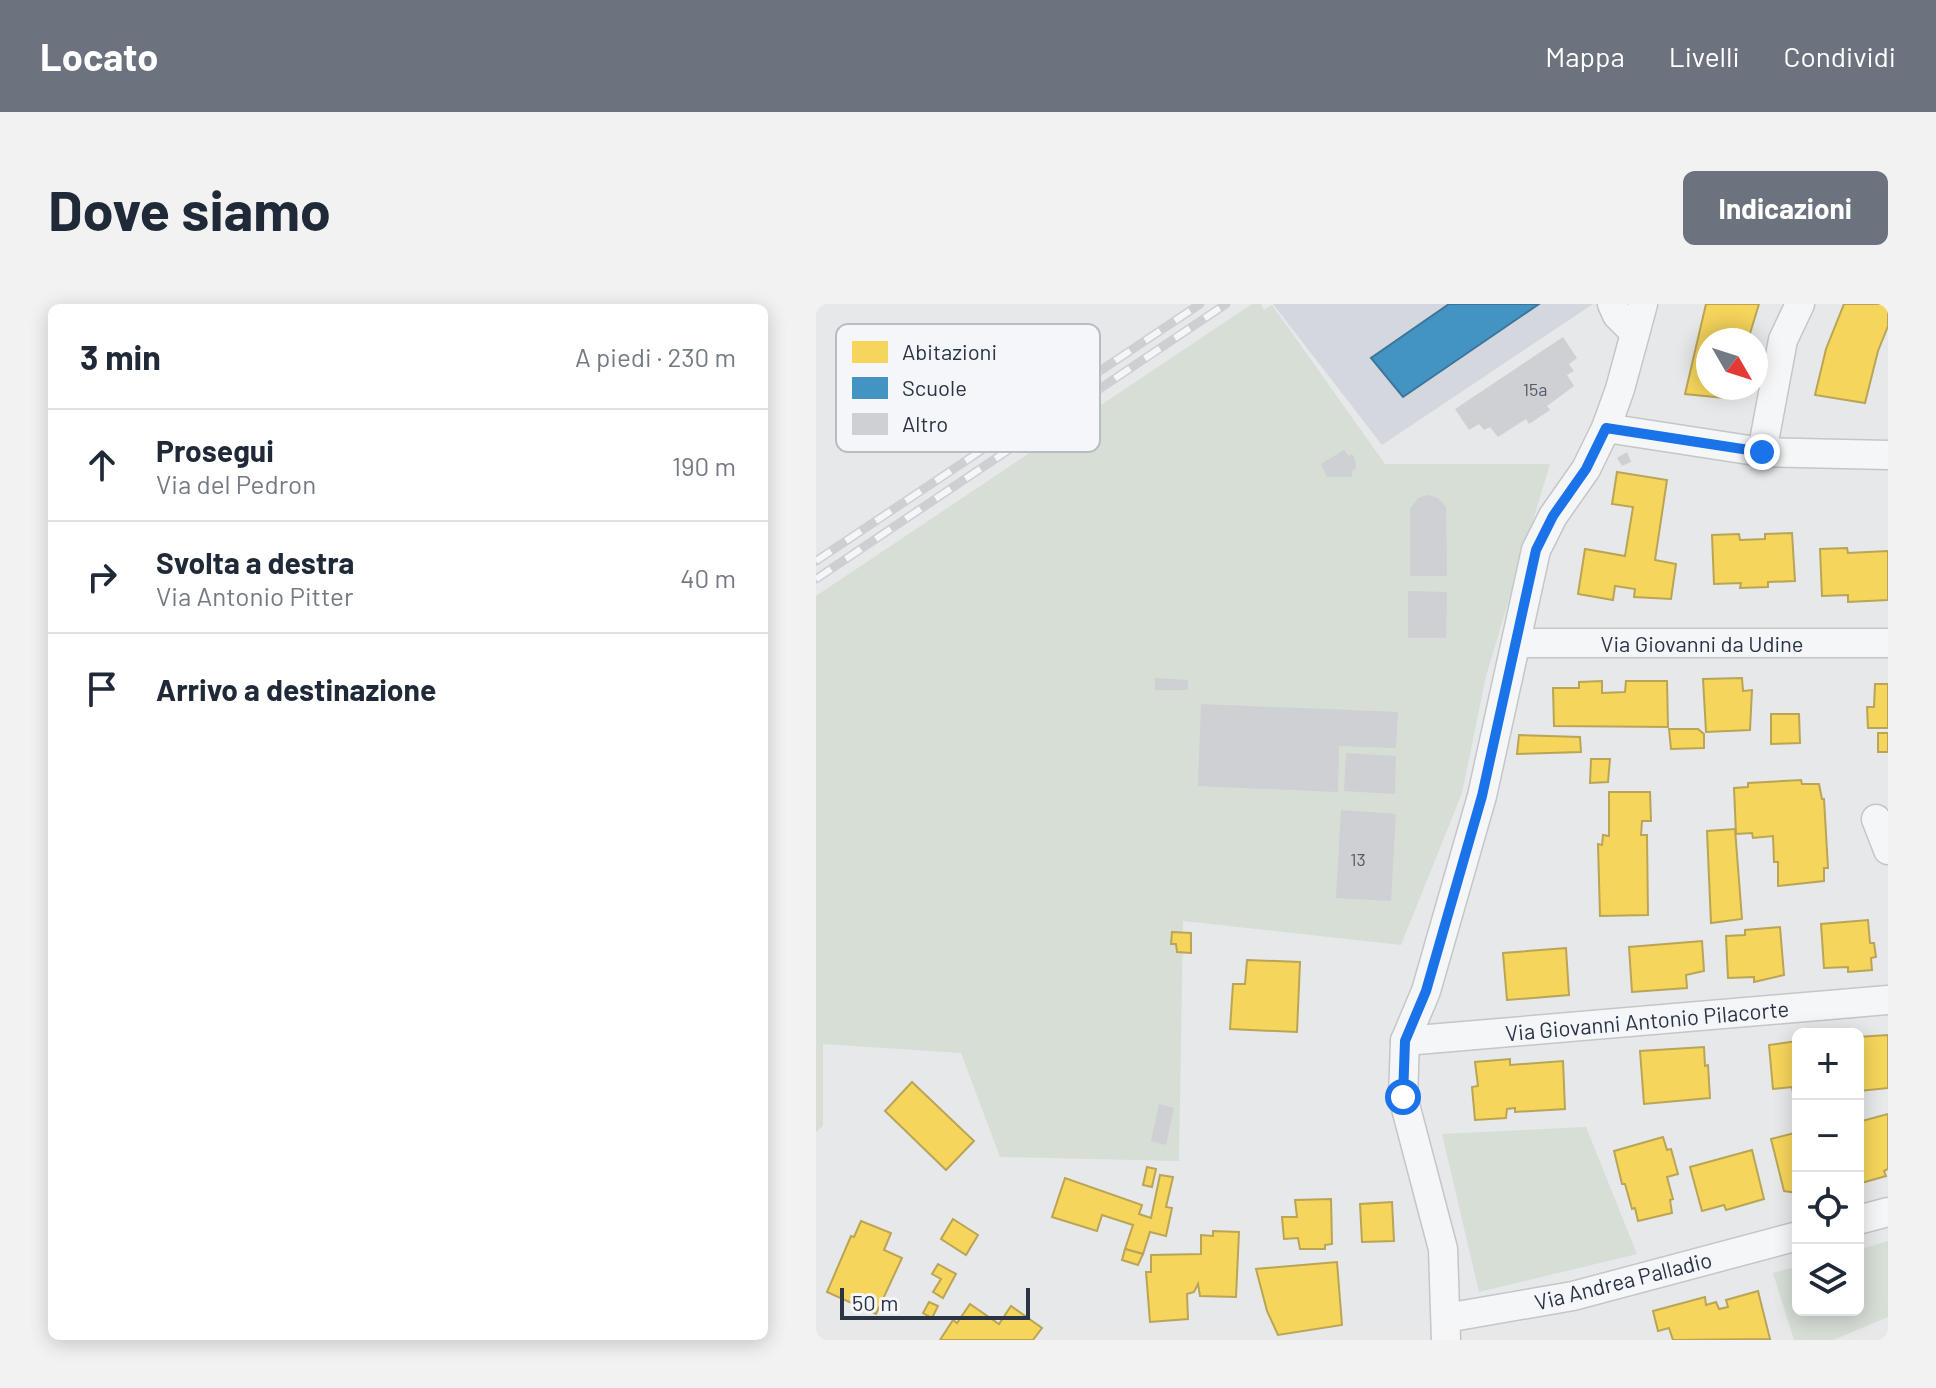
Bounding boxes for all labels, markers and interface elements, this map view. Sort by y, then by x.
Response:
text: Locato [40,33,158,79]
text: Mappa [1545,39,1625,73]
text: Livelli [1669,39,1740,73]
text: Condividi [1784,39,1896,73]
button: Indicazioni [1683,171,1888,245]
text: Dove siamo [48,175,331,242]
legend [836,324,1100,452]
north arrow [1696,328,1768,400]
text: 3 min [80,336,161,377]
text: Abitazioni [902,338,997,364]
text: A piedi · 230 m [575,341,736,372]
text: Scuole [902,374,967,400]
house number: 15a [1523,378,1547,400]
text: Altro [902,410,948,436]
text: Prosegui [156,432,274,468]
route end [1744,434,1780,470]
icon: ahead [80,443,124,487]
text: 190 m [672,450,736,481]
text: Via del Pedron [156,468,316,499]
text: Svolta a destra [156,544,354,580]
icon: right [80,555,124,599]
text: 40 m [680,562,736,593]
text: Via Antonio Pitter [156,580,353,611]
street label: Via Giovanni da Udine [1601,630,1804,656]
icon: arrive [80,667,124,711]
text: Arrivo a destinazione [156,671,436,707]
house number: 13 [1350,848,1366,870]
street label: Via Giovanni Antonio Pilacorte [1504,995,1790,1045]
map controls [1792,1028,1864,1316]
button: + [1792,1028,1864,1100]
route start [1385,1079,1421,1115]
button: − [1792,1100,1864,1172]
button: locate [1792,1172,1864,1244]
button: layers [1792,1244,1864,1316]
street label: Via Andrea Palladio [1532,1245,1714,1315]
scale bar [840,1284,1030,1320]
text: 50 m [852,1289,898,1315]

